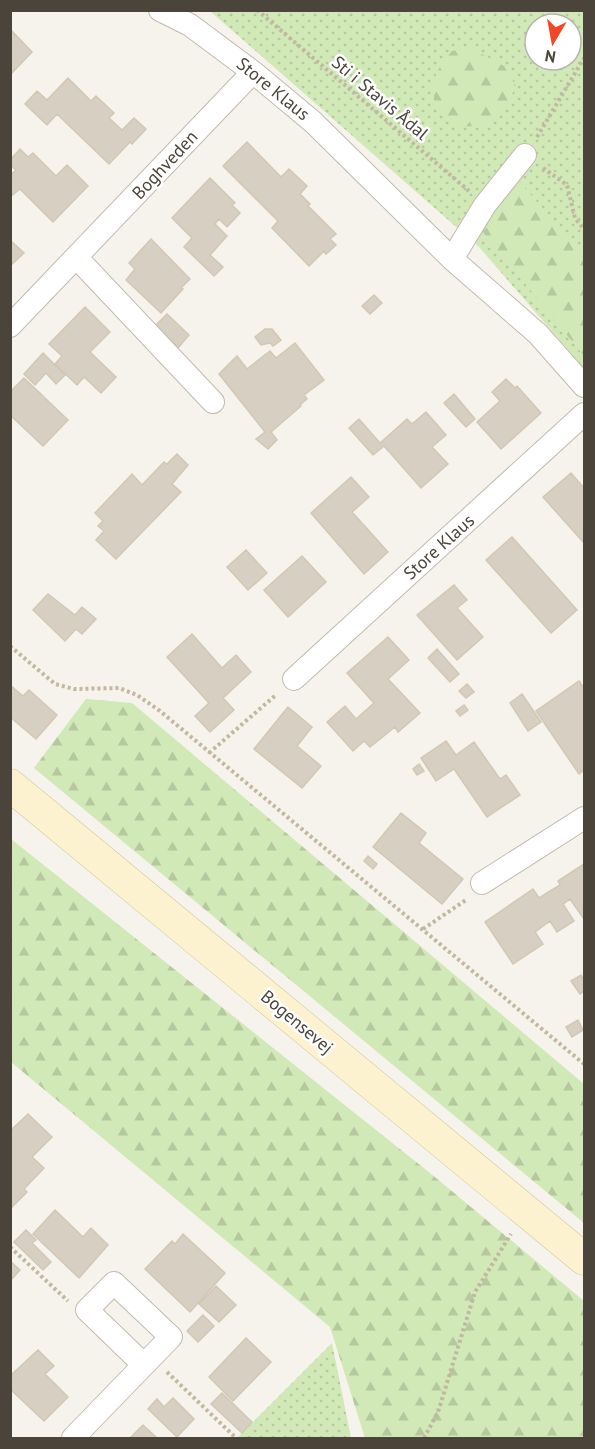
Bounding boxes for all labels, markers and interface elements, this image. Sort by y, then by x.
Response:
north arrow [523,12,583,72]
text: N [543,46,557,68]
street label: Sti i Stavis Ådal [327,50,434,145]
street label: Store Klaus [232,52,315,125]
street label: Boghveden [127,125,202,204]
street label: Store Klaus [398,509,479,584]
street label: Bogensevej [256,985,338,1059]

